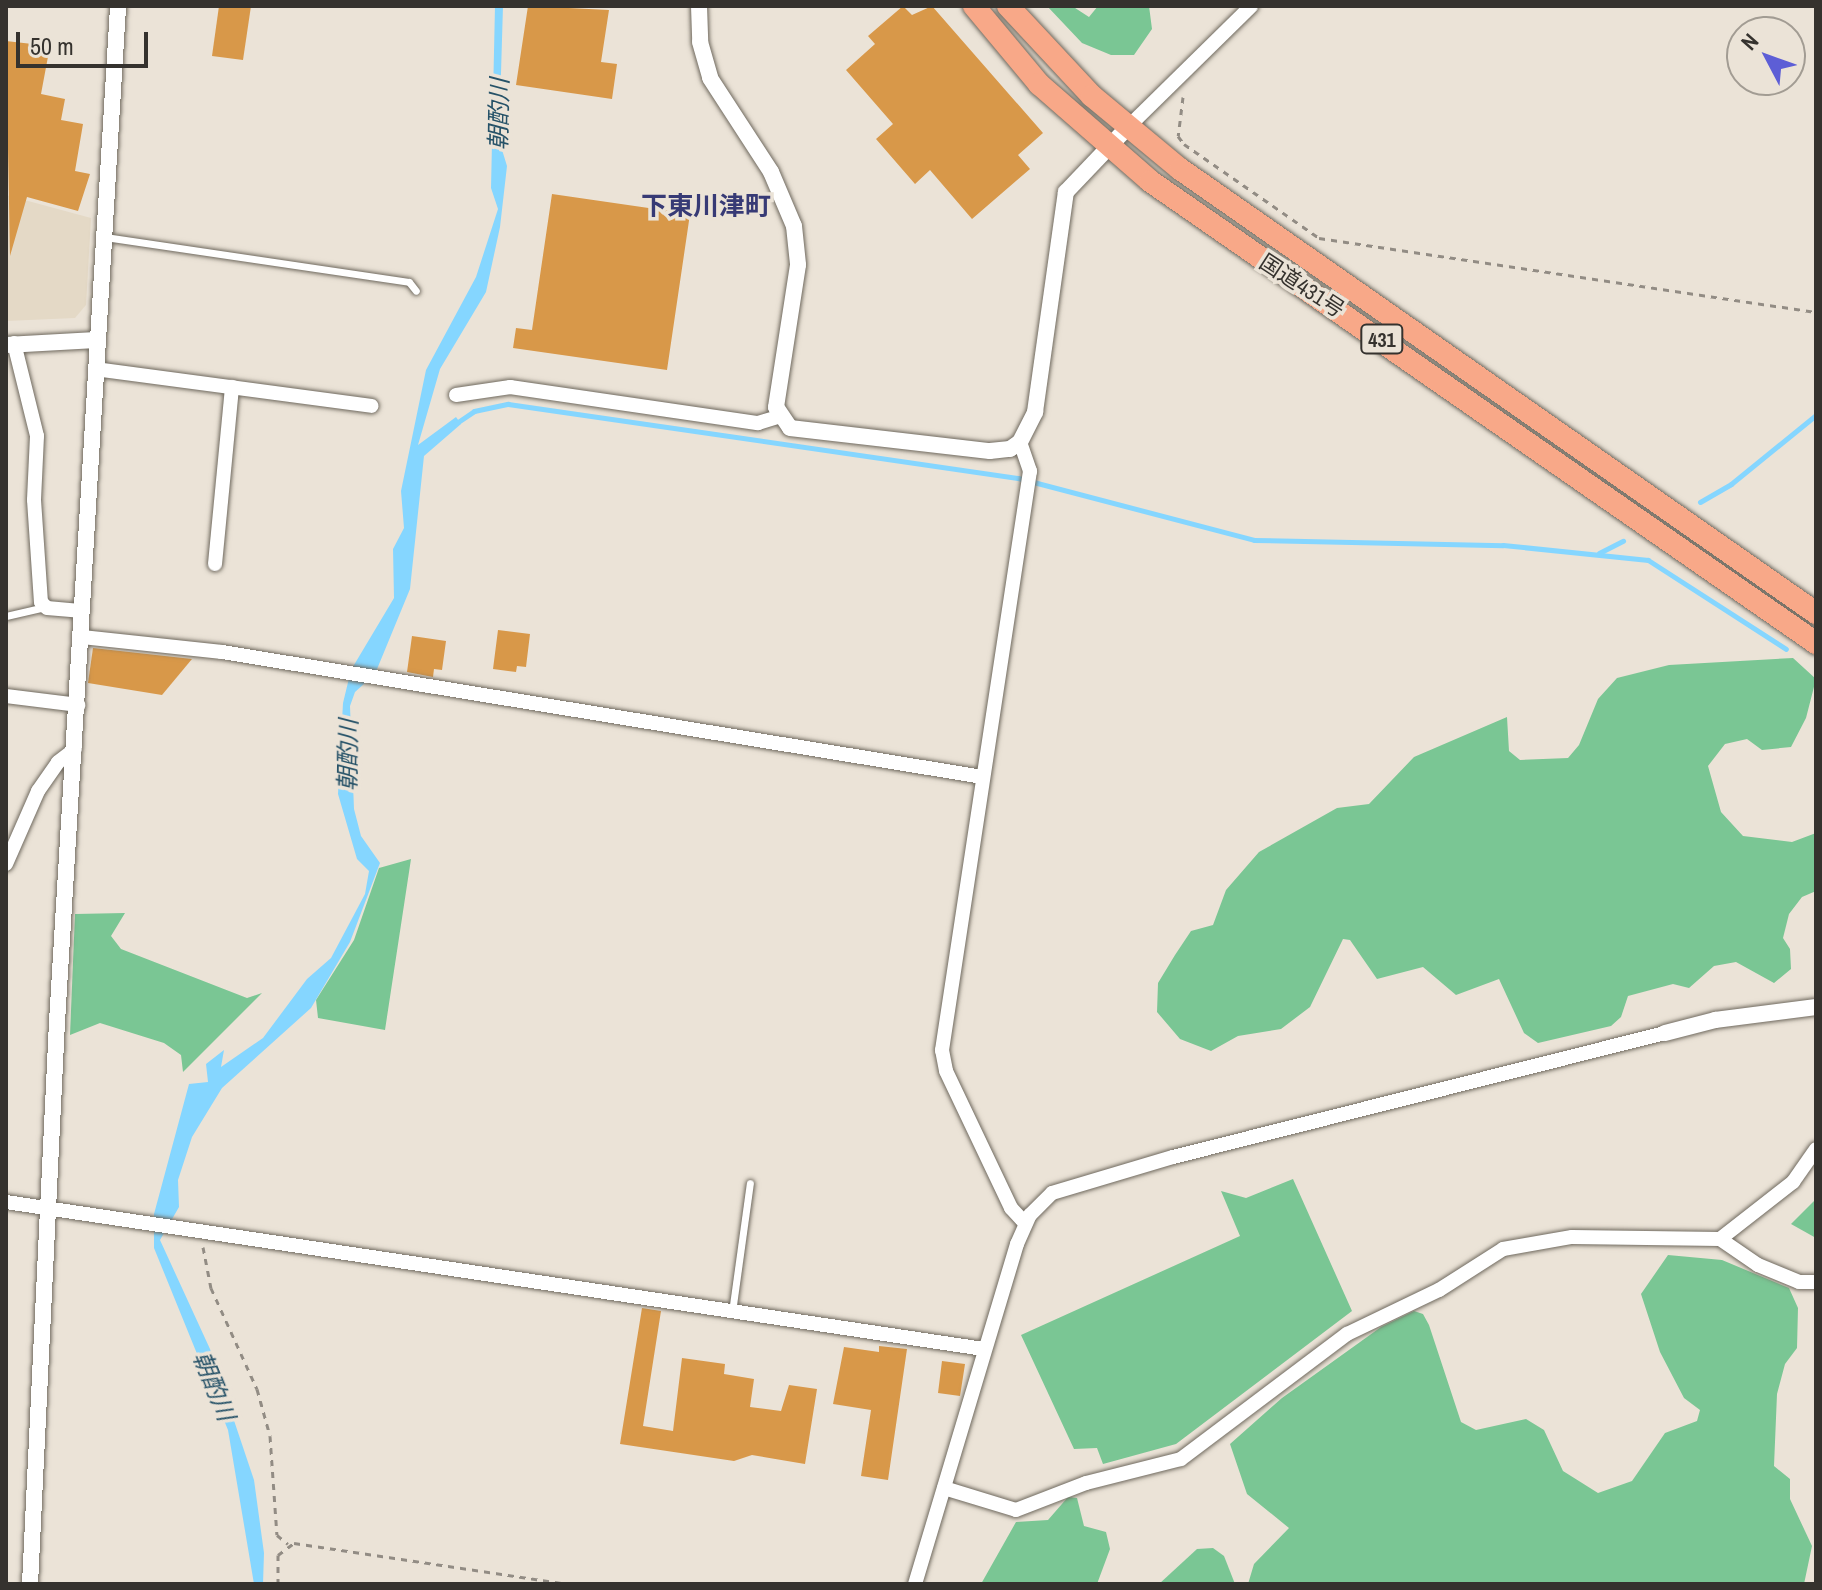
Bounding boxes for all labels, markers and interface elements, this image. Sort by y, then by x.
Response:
scale bar [20,16,152,66]
north arrow [1726,16,1806,96]
text: N [1734,27,1765,56]
text: 50 m [30,30,74,62]
water label: 朝酌川 [484,78,514,150]
district label: 下東川津町 [641,190,771,222]
street label: 国道431号 [1255,249,1349,323]
road number: 431 [1360,323,1404,355]
water label: 朝酌川 [333,719,363,791]
water label: 朝酌川 [187,1347,241,1425]

